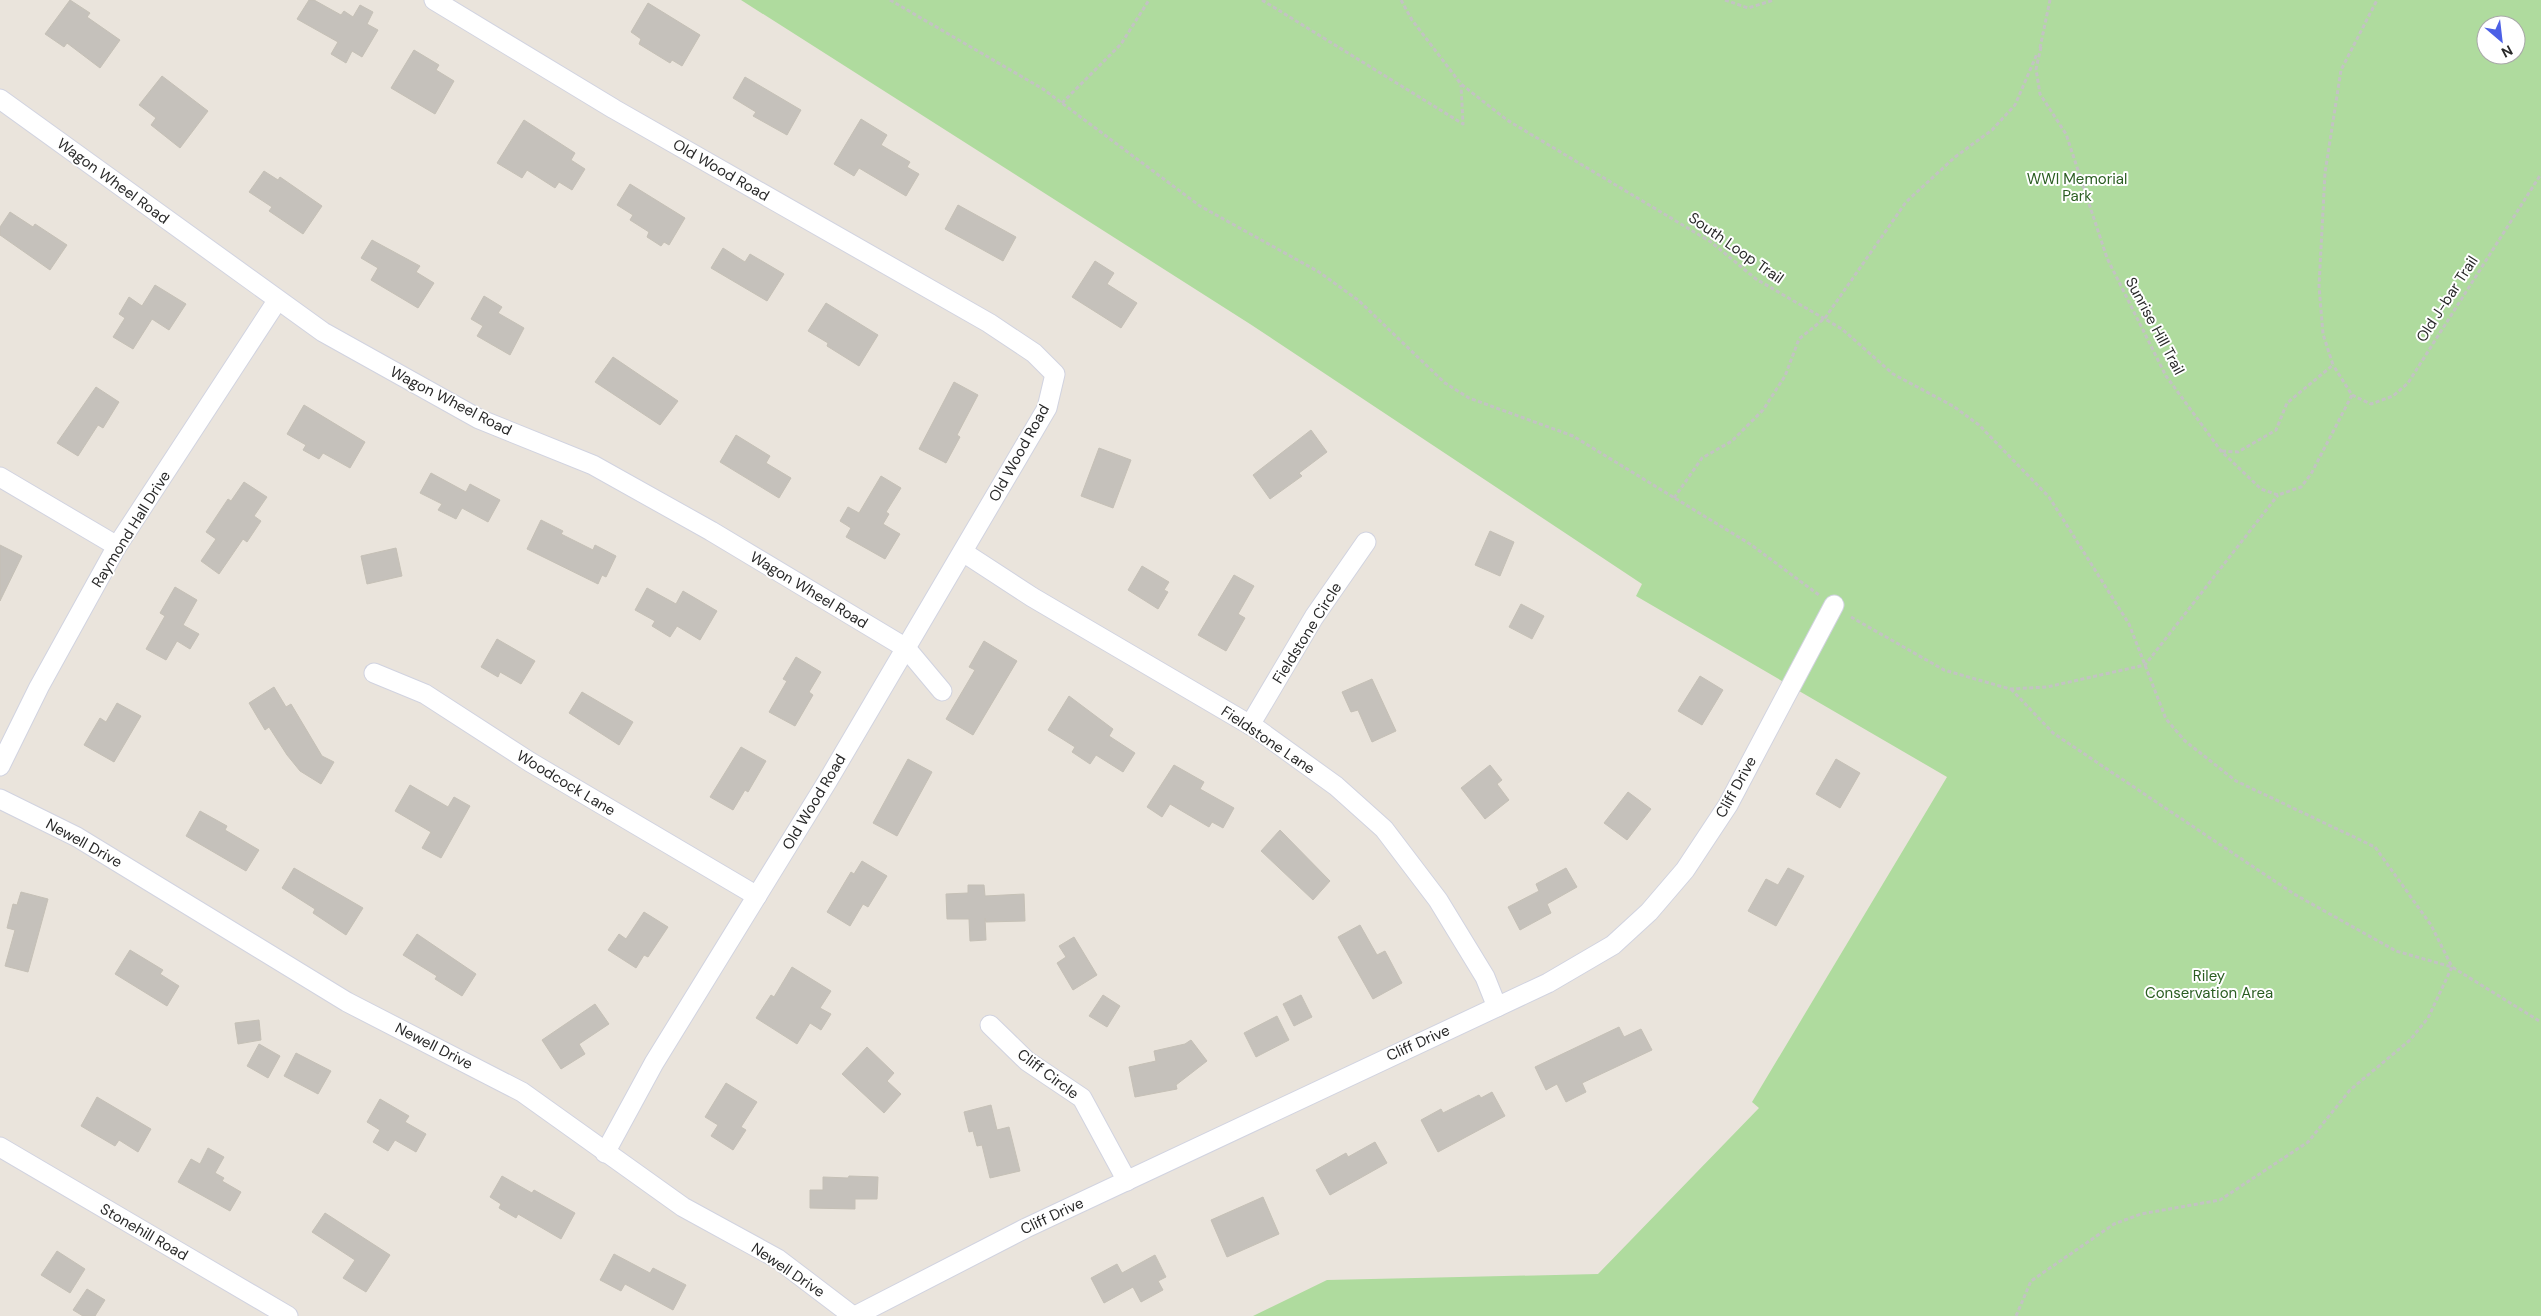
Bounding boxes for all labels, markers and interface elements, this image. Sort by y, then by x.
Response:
north arrow [2476,15,2526,65]
text: N [2498,41,2516,62]
street label: Wagon Wheel Road [53,134,173,228]
street label: Old Wood Road [669,134,773,206]
park label: WWI Memorial Park [2027,169,2127,206]
street label: South Loop Trail [1685,208,1787,288]
street label: Old J-bar Trail [2412,252,2482,346]
street label: Sunrise Hill Trail [2121,274,2189,378]
street label: Wagon Wheel Road [387,362,515,440]
street label: Old Wood Road [984,401,1054,505]
street label: Raymond Hall Drive [87,467,175,591]
street label: Wagon Wheel Road [746,547,872,633]
street label: Fieldstone Circle [1268,579,1346,687]
street label: Fieldstone Lane [1217,701,1319,779]
street label: Woodcock Lane [513,746,619,820]
street label: Old Wood Road [778,750,850,854]
street label: Cliff Drive [1711,753,1761,821]
street label: Newell Drive [42,814,126,872]
park label: Riley Conservation Area [2145,966,2273,1003]
street label: Newell Drive [392,1018,476,1074]
street label: Cliff Drive [1383,1020,1453,1066]
street label: Cliff Circle [1013,1044,1083,1104]
street label: Cliff Drive [1017,1193,1087,1239]
street label: Stonehill Road [96,1199,192,1265]
street label: Newell Drive [747,1238,829,1302]

